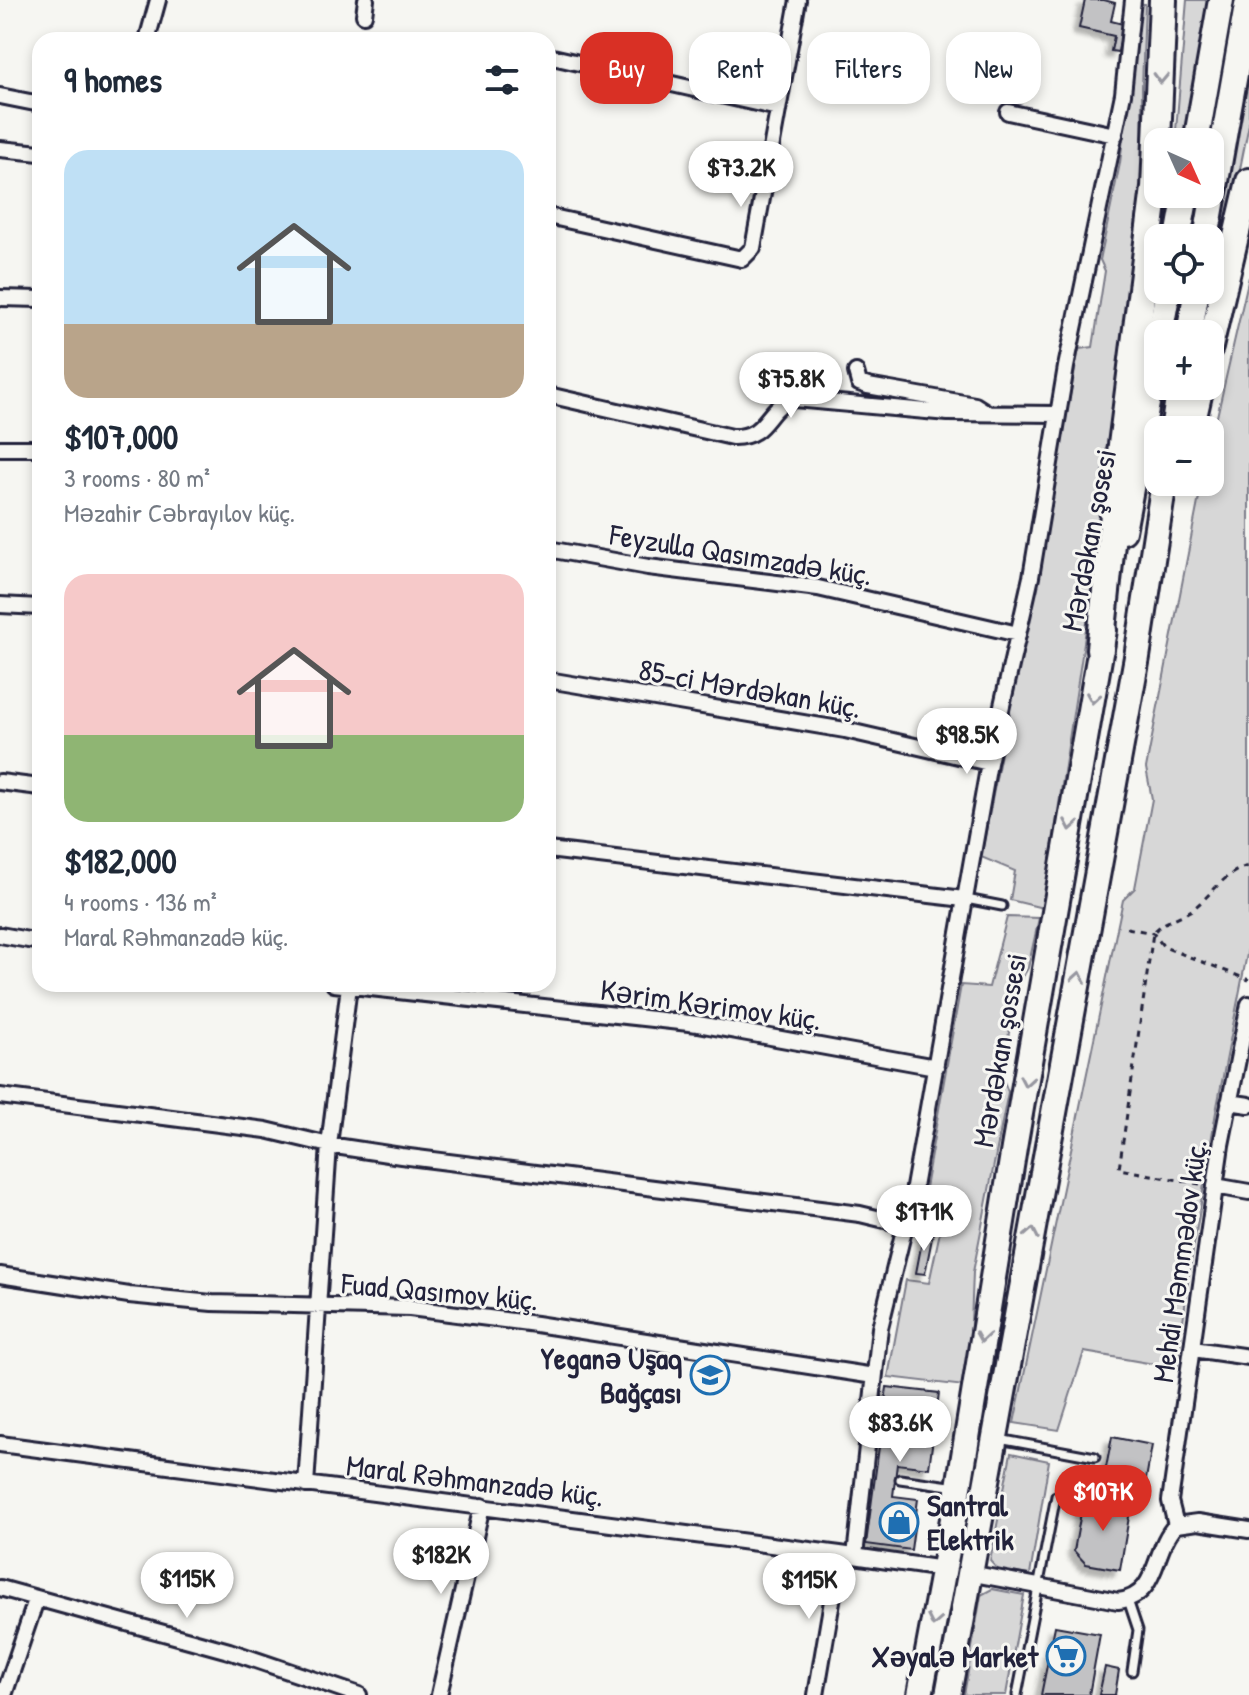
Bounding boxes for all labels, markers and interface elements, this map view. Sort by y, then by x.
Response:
chip: Buy [580,32,673,104]
chip: Rent [689,32,791,104]
chip: Filters [807,32,930,104]
chip: New [946,32,1041,104]
text: 9 homes [64,57,162,103]
icon: filters [480,58,524,102]
one-way arrow [1152,72,1169,85]
north arrow [1144,128,1224,208]
map controls [1144,128,1224,496]
pin: $73.2K [676,141,806,209]
text: $73.2K [706,149,776,184]
icon: home [222,202,366,346]
button: locate [1144,224,1224,304]
button: + [1144,320,1224,400]
pin: $75.8K [726,352,856,420]
text: $75.8K [757,360,825,395]
text: $107,000 [64,414,178,460]
button: − [1144,416,1224,496]
street label: Mərdəkan şosesi [1051,446,1125,634]
text: 3 rooms · 80 m² [64,460,210,495]
text: Məzahir Cəbrayılov küç. [64,495,295,530]
street label: Feyzulla Qasımzadə küç. [606,513,875,594]
icon: home [222,626,366,770]
street label: 85-ci Mərdəkan küç. [636,649,864,727]
one-way arrow [1085,692,1102,705]
pin: $98.5K [902,708,1032,776]
text: $98.5K [935,716,999,751]
one-way arrow [1064,818,1081,832]
text: $182,000 [64,838,177,884]
text: 4 rooms · 136 m² [64,884,217,919]
text: Maral Rəhmanzadə küç. [64,919,288,954]
street label: Mərdəkan şossesi [962,950,1036,1150]
street label: Kərim Kərimov küç. [598,969,824,1039]
one-way arrow [1069,970,1086,984]
one-way arrow [1018,1074,1035,1088]
street label: Mehdi Məmmədov küç. [1142,1137,1216,1385]
pin: $171K [868,1185,980,1253]
text: $171K [895,1193,953,1228]
one-way arrow [1022,1226,1039,1239]
street label: Fuad Qasımov küç. [339,1262,540,1320]
one-way arrow [975,1330,992,1344]
place label: Yeganə Uşaq Bağçası [541,1338,682,1413]
school or university icon: Yeganə Uşaq Bağçası [689,1354,731,1396]
pin: $83.6K [835,1396,965,1464]
text: $83.6K [867,1404,933,1439]
street label: Maral Rəhmanzadə küç. [344,1444,606,1516]
pin: $107K [1047,1465,1159,1533]
text: $107K [1073,1473,1133,1508]
place label: Santral Elektrik [927,1485,1014,1559]
shop icon: Santral Elektrik [878,1501,920,1543]
pin: $182K [385,1528,497,1596]
text: $182K [411,1536,471,1571]
pin: $115K [131,1552,243,1620]
pin: $115K [753,1553,865,1621]
text: $115K [159,1560,215,1595]
text: $115K [781,1561,837,1596]
one-way arrow [926,1614,943,1628]
supermarket icon: Xəyalə Market [1045,1635,1087,1677]
place label: Xəyalə Market [871,1636,1040,1677]

